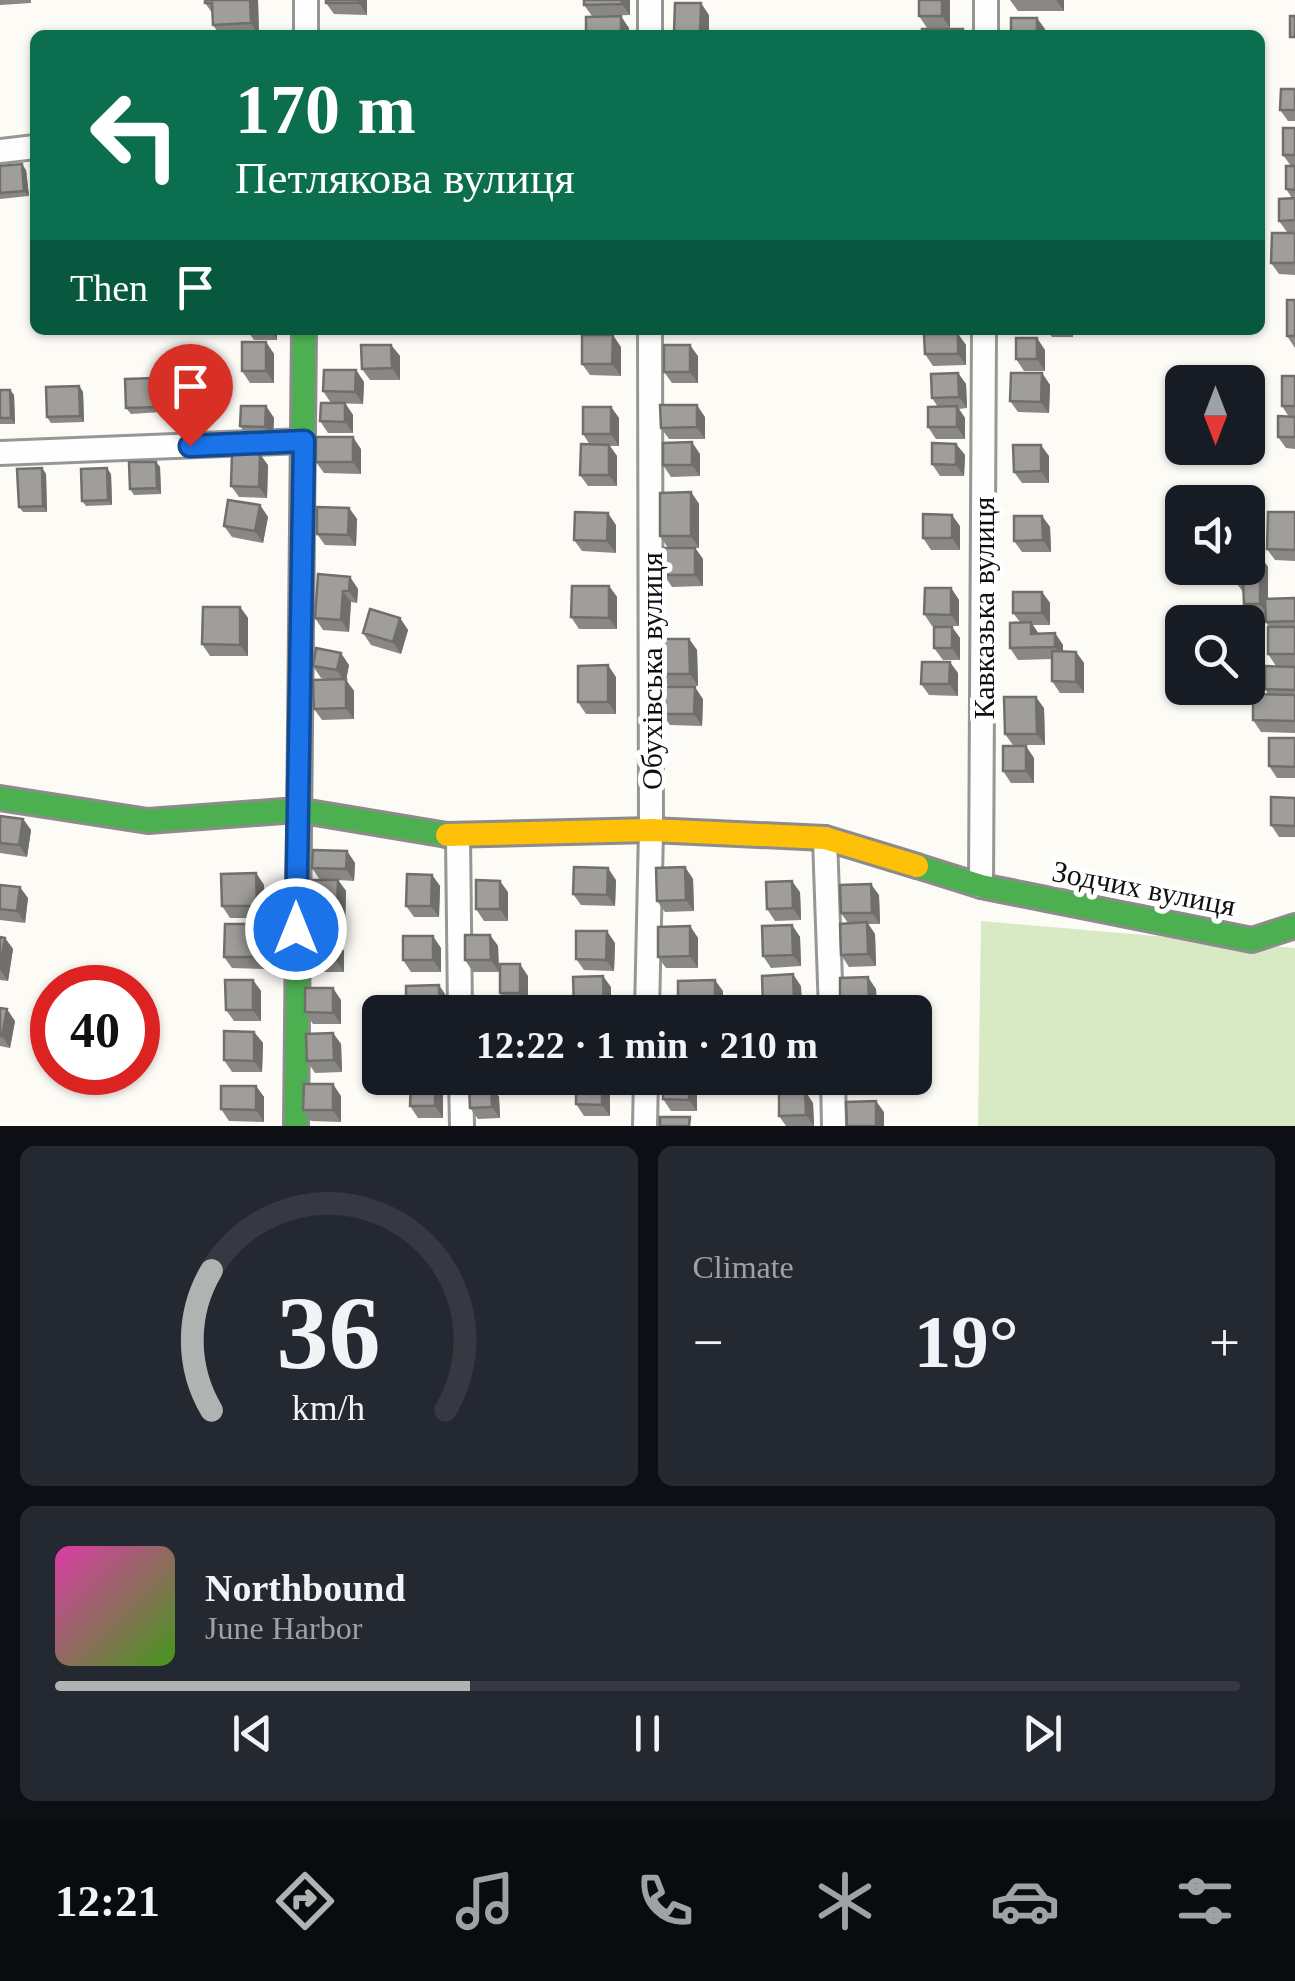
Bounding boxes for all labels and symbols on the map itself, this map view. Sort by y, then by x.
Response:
pin [148,344,233,447]
north arrow [1165,365,1265,465]
street label: Кавказька вулиця [967,496,1000,719]
street label: Обухівська вулиця [635,552,668,790]
street label: Зодчих вулиця [1050,854,1239,922]
position arrow [244,877,348,981]
speed limit sign: 40 [30,965,160,1095]

